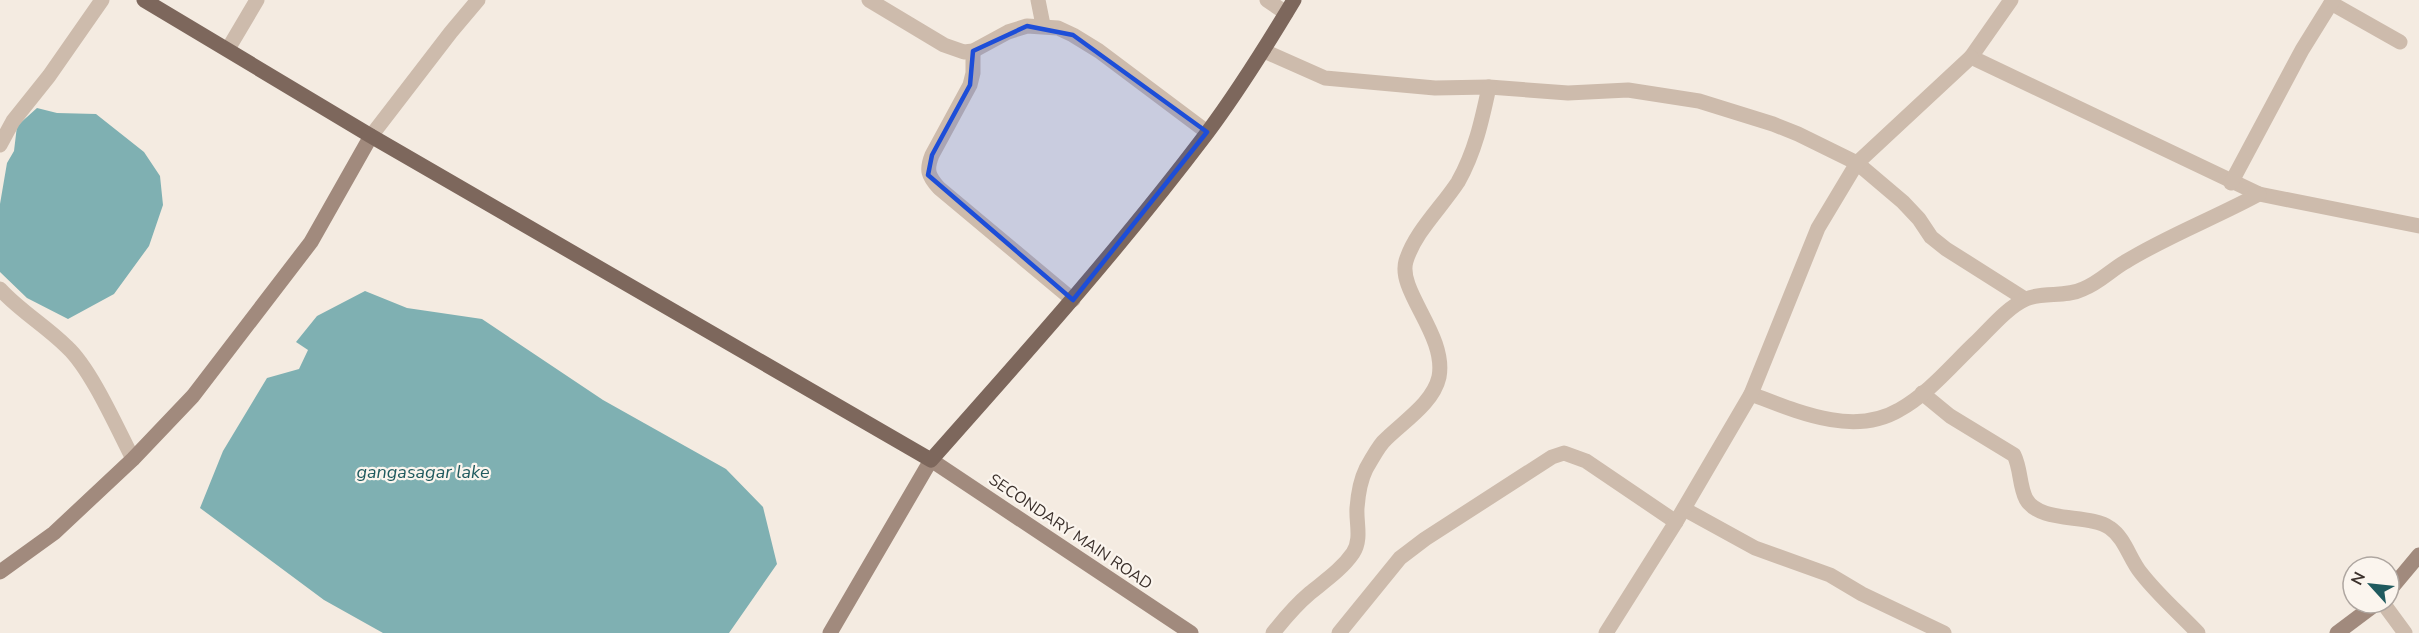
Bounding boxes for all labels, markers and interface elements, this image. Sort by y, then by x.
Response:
water label: gangasagar lake [357,460,490,484]
street label: SECONDARY MAIN ROAD [984,469,1157,595]
north arrow [2341,555,2401,615]
text: N [2346,568,2371,589]

